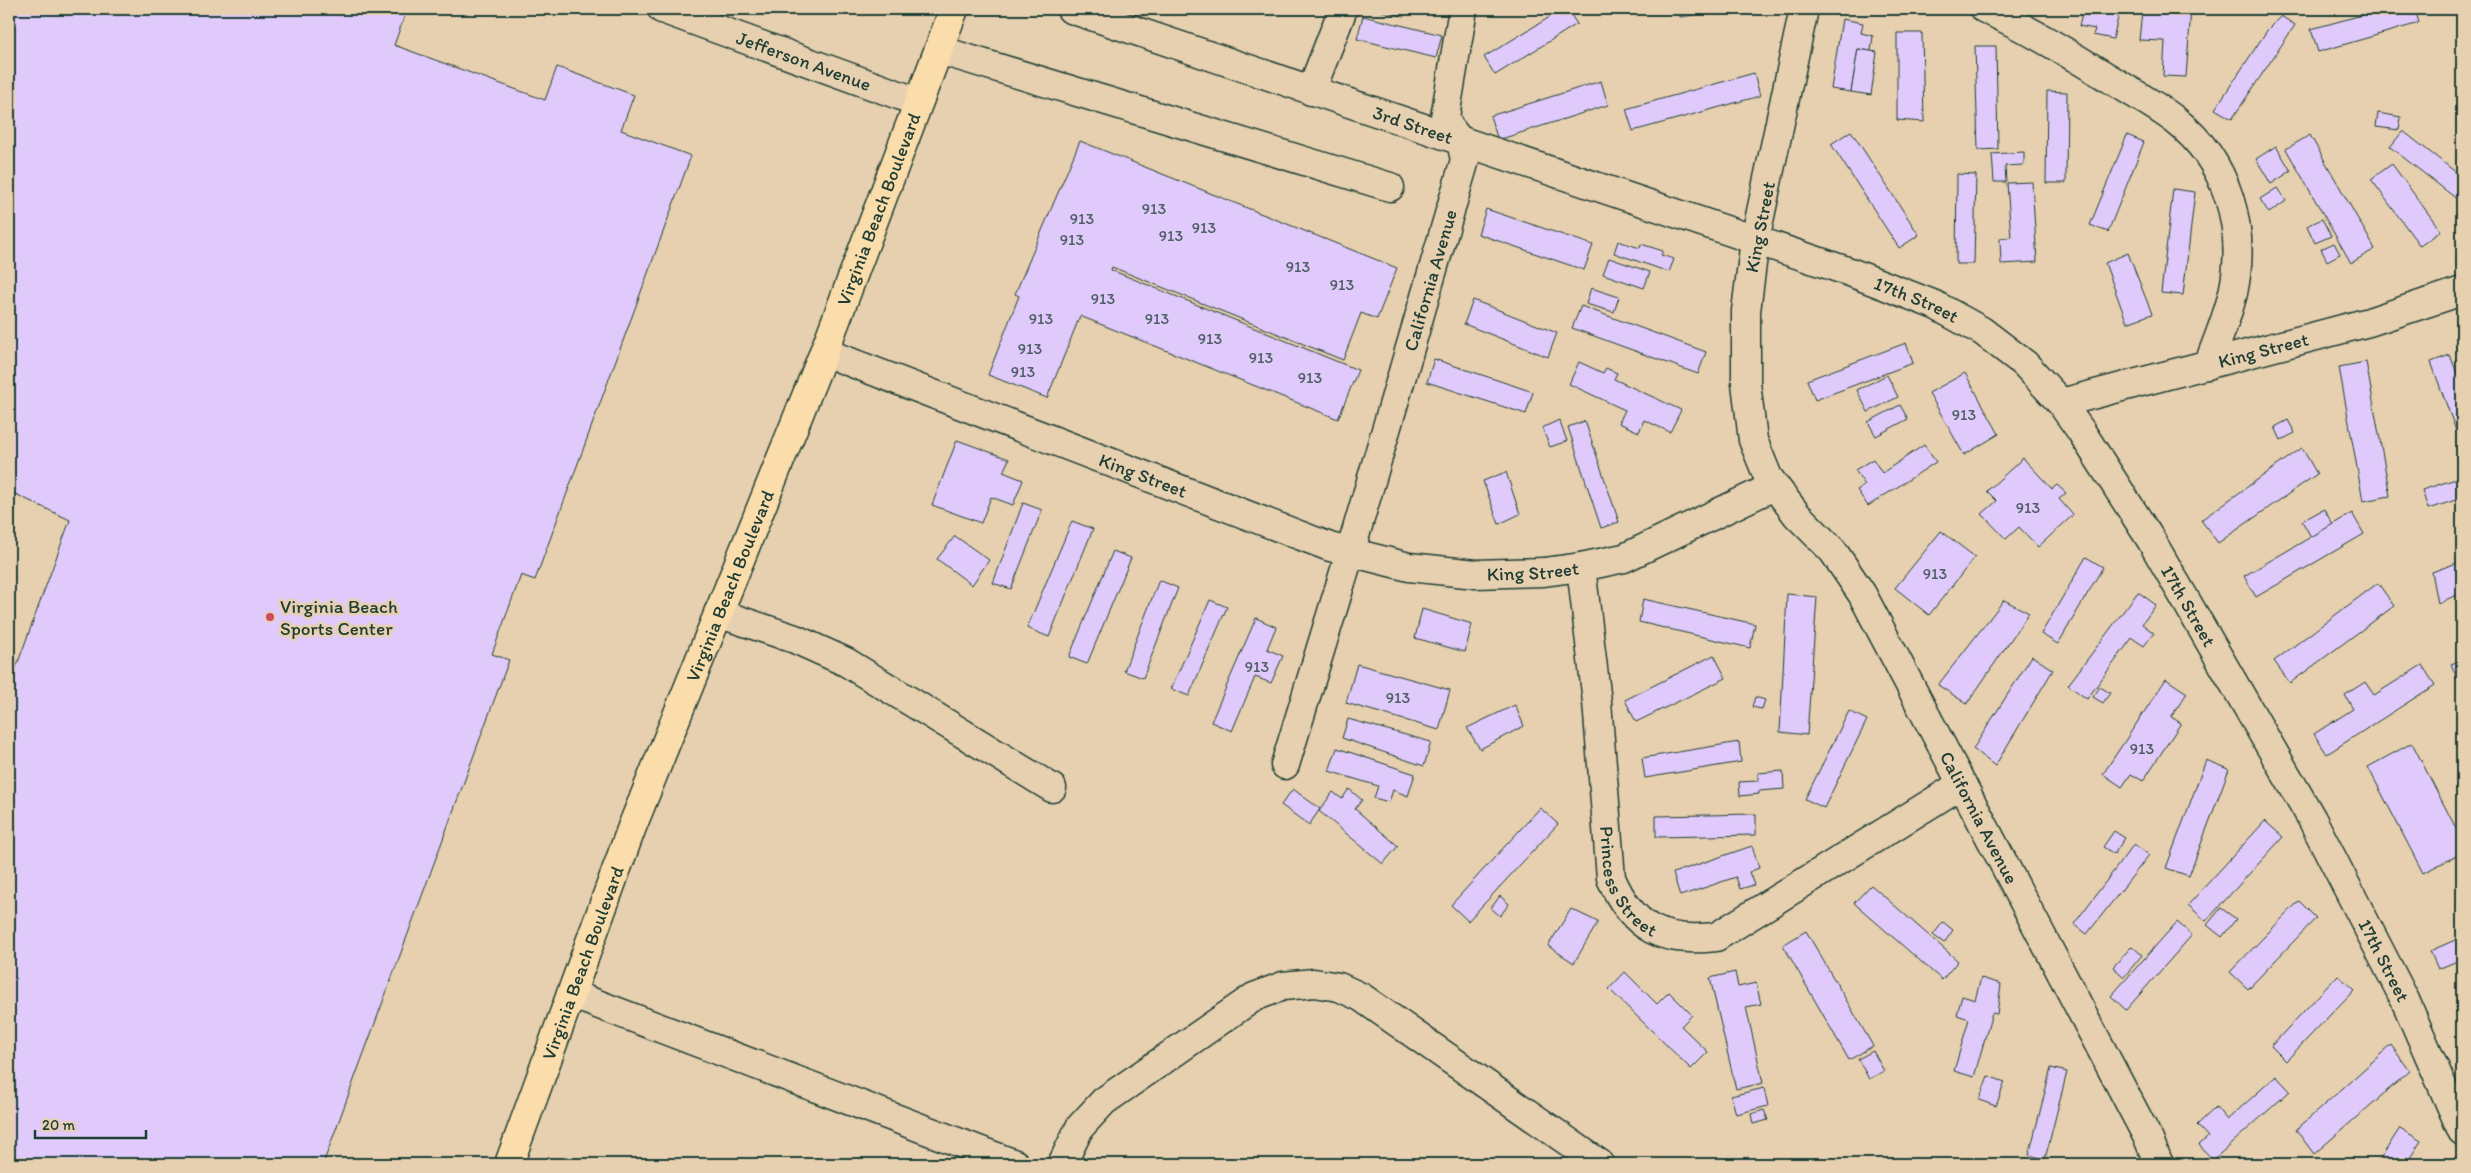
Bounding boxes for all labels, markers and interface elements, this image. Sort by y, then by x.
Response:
street label: Jefferson Avenue [734,26,874,96]
street label: 3rd Street [1370,100,1456,149]
street label: Virginia Beach Boulevard [831,109,925,309]
street label: King Street [1740,180,1780,274]
house number: 913 [1142,199,1167,218]
street label: California Avenue [1398,207,1461,354]
house number: 913 [1070,209,1095,228]
house number: 913 [1192,218,1217,237]
house number: 913 [1159,226,1184,245]
house number: 913 [1060,230,1085,249]
house number: 913 [1286,257,1311,276]
street label: 17th Street [1871,271,1963,327]
house number: 913 [1330,275,1355,294]
house number: 913 [1091,289,1116,308]
house number: 913 [1029,309,1054,328]
house number: 913 [1145,309,1170,328]
street label: King Street [2216,327,2311,373]
house number: 913 [1198,329,1223,348]
house number: 913 [1018,339,1043,358]
house number: 913 [1249,348,1274,367]
house number: 913 [1011,362,1036,381]
house number: 913 [1298,368,1323,387]
house number: 913 [1952,405,1977,424]
street label: King Street [1096,448,1190,502]
street label: Virginia Beach Boulevard [680,486,779,685]
house number: 913 [2016,498,2041,517]
street label: King Street [1486,556,1580,585]
street label: 17th Street [2156,561,2221,650]
house number: 913 [1923,564,1948,583]
place label: Virginia Beach Sports Center [280,595,398,640]
marker: Virginia Beach Sports Center [264,611,276,623]
house number: 913 [1245,657,1270,676]
house number: 913 [1386,688,1411,707]
house number: 913 [2130,739,2155,758]
street label: California Avenue [1935,747,2024,888]
street label: Princess Street [1595,825,1661,941]
street label: Virginia Beach Boulevard [536,862,629,1063]
street label: 17th Street [2354,915,2415,1005]
scale bar [35,1108,146,1140]
text: 20 m [42,1116,76,1134]

